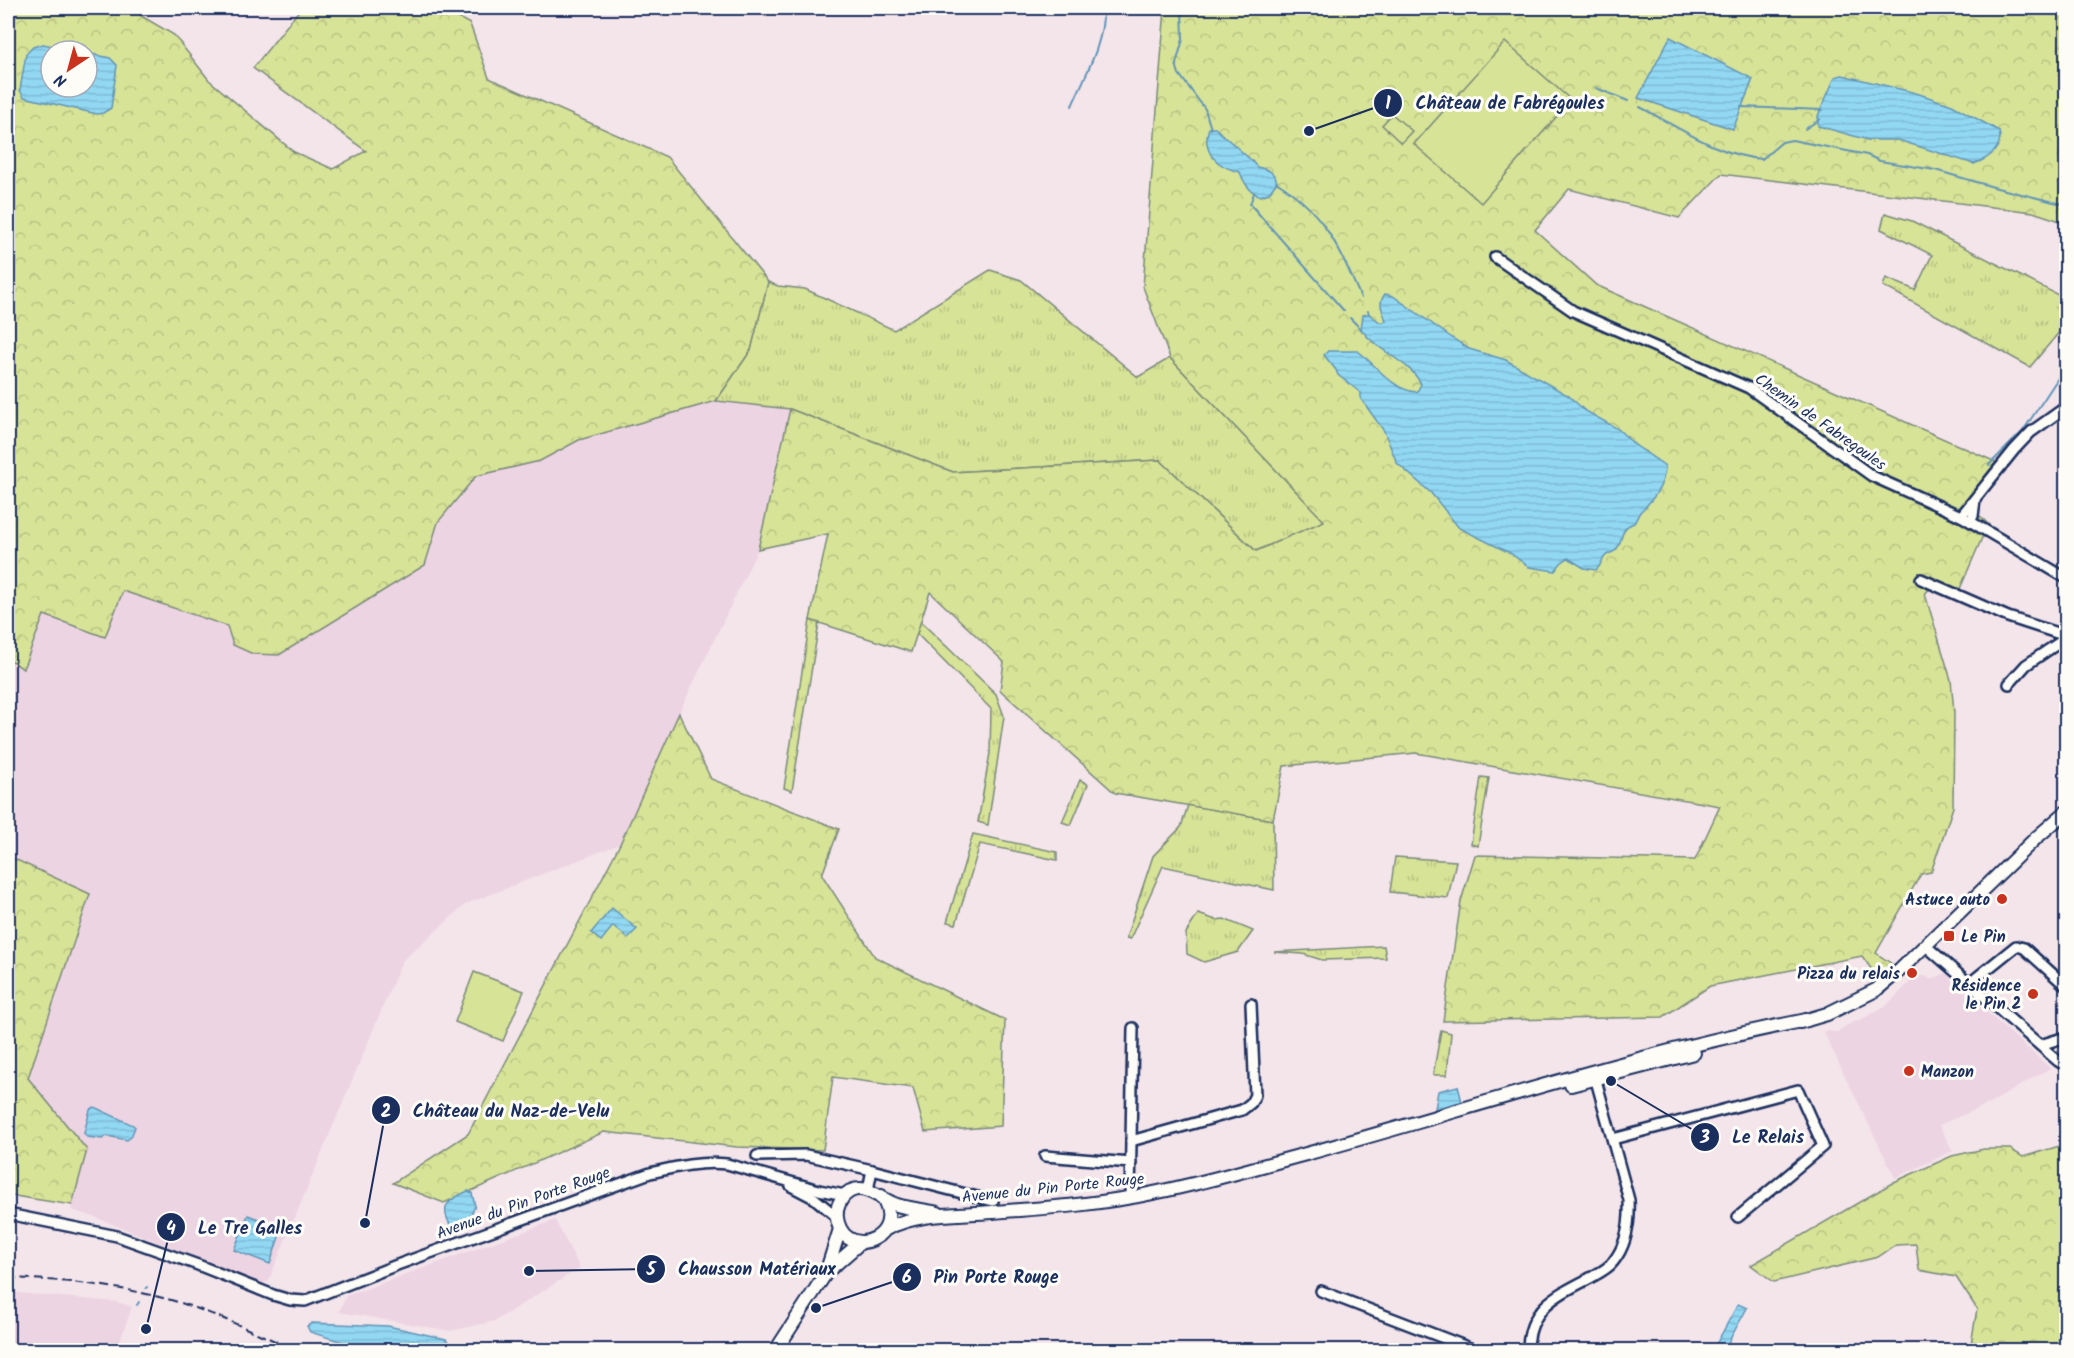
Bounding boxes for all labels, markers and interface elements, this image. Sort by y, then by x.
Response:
north arrow [39,39,99,99]
text: N [50,67,73,93]
callout: Château de Fabrégoules [1373,85,1616,121]
text: 1 [1385,90,1391,119]
text: Château de Fabrégoules [1415,90,1605,119]
street label: Chemin de Fabregoules [1749,367,1891,477]
place label: Astuce auto [1905,888,1990,913]
marker: Astuce auto [1995,892,2009,906]
place label: Le Pin [1961,925,2006,950]
marker: Le Pin [1942,929,1956,943]
place label: Pizza du relais [1797,962,1901,987]
marker: Pizza du relais [1905,966,1919,980]
place label: Résidence le Pin 2 [1952,974,2021,1017]
marker: Résidence le Pin 2 [2026,987,2040,1001]
place label: Manzon [1921,1060,1974,1085]
marker: Manzon [1902,1064,1916,1078]
callout: Château du Naz-de-Velu [371,1092,621,1128]
text: 2 [381,1098,391,1127]
text: Château du Naz-de-Velu [413,1098,609,1127]
callout: Le Relais [1690,1119,1817,1155]
text: 3 [1699,1124,1710,1153]
text: Le Relais [1732,1124,1805,1153]
street label: Avenue du Pin Porte Rouge [433,1160,614,1246]
street label: Avenue du Pin Porte Rouge [961,1166,1146,1210]
callout: Le Tre Galles [156,1209,314,1245]
text: 4 [166,1215,176,1244]
text: Le Tre Galles [198,1215,303,1244]
callout: Chausson Matériaux [636,1251,848,1287]
text: 5 [645,1256,657,1285]
text: Chausson Matériaux [678,1256,836,1285]
callout: Pin Porte Rouge [892,1259,1071,1295]
text: 6 [902,1264,912,1293]
text: Pin Porte Rouge [933,1264,1059,1293]

